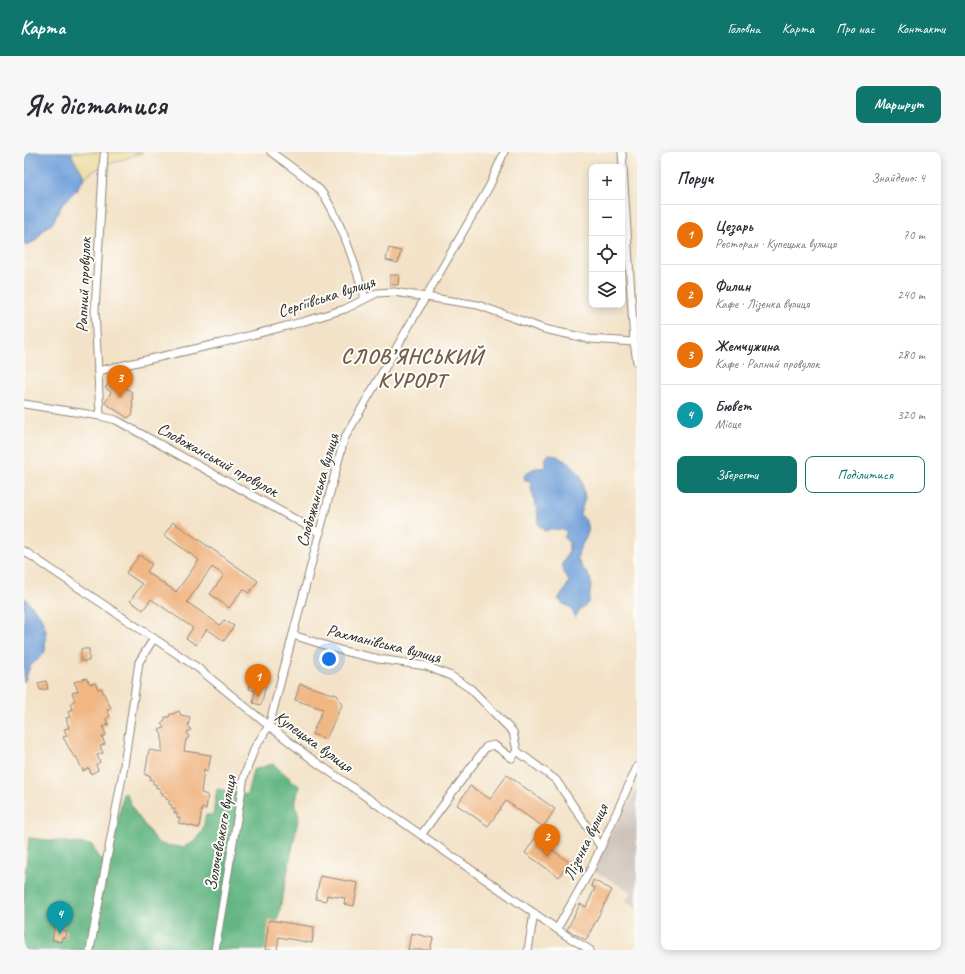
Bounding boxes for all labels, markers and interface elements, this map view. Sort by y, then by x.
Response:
text: Карта [20,16,65,40]
text: Головна [727,20,760,37]
text: Карта [782,20,814,37]
text: Про нас [836,20,875,37]
text: Контакти [897,20,945,37]
button: Маршрут [856,86,941,123]
text: Як дістатися [24,87,167,122]
map controls [589,164,625,308]
button: + [589,164,625,200]
text: Поруч [677,168,713,189]
text: Знайдено: 4 [871,170,925,186]
button: − [589,200,625,236]
text: Цезарь [715,217,753,236]
text: 1 [687,227,693,243]
text: 70 m [903,227,925,243]
street label: Рапний провулок [71,235,96,333]
button: locate [589,236,625,272]
text: Ресторан · Купецька вулиця [715,236,836,252]
street label: Сергіївська вулиця [275,271,378,322]
button: layers [589,272,625,308]
text: Филин [715,277,750,296]
text: 2 [687,287,693,303]
text: 240 m [897,287,925,303]
text: Кафе · Лізенка вулиця [715,296,809,312]
text: Жемчужина [715,337,779,356]
district label: СЛОВ’ЯНСЬКИЙ КУРОРТ [341,343,486,393]
text: 3 [687,347,693,363]
text: 280 m [897,347,925,363]
text: Кафе · Рапний провулок [715,356,819,372]
pin: 3 [107,365,133,398]
text: Бювет [715,397,752,416]
text: 4 [687,407,693,423]
text: 320 m [897,407,925,423]
text: Місце [715,416,741,432]
street label: Слобожанський провулок [153,417,284,502]
street label: Слобожанська вулиця [291,430,344,549]
button: Зберегти [677,456,797,493]
button: Поділитися [805,456,925,493]
street label: Рахманівська вулиця [325,619,444,668]
your location [319,649,339,669]
pin: 1 [245,664,271,697]
street label: Купецька вулиця [271,706,358,777]
street label: Золочевського вулиця [200,772,241,892]
street label: Лізенка вулиця [558,799,614,884]
pin: 2 [534,824,560,857]
pin: 4 [47,901,73,934]

